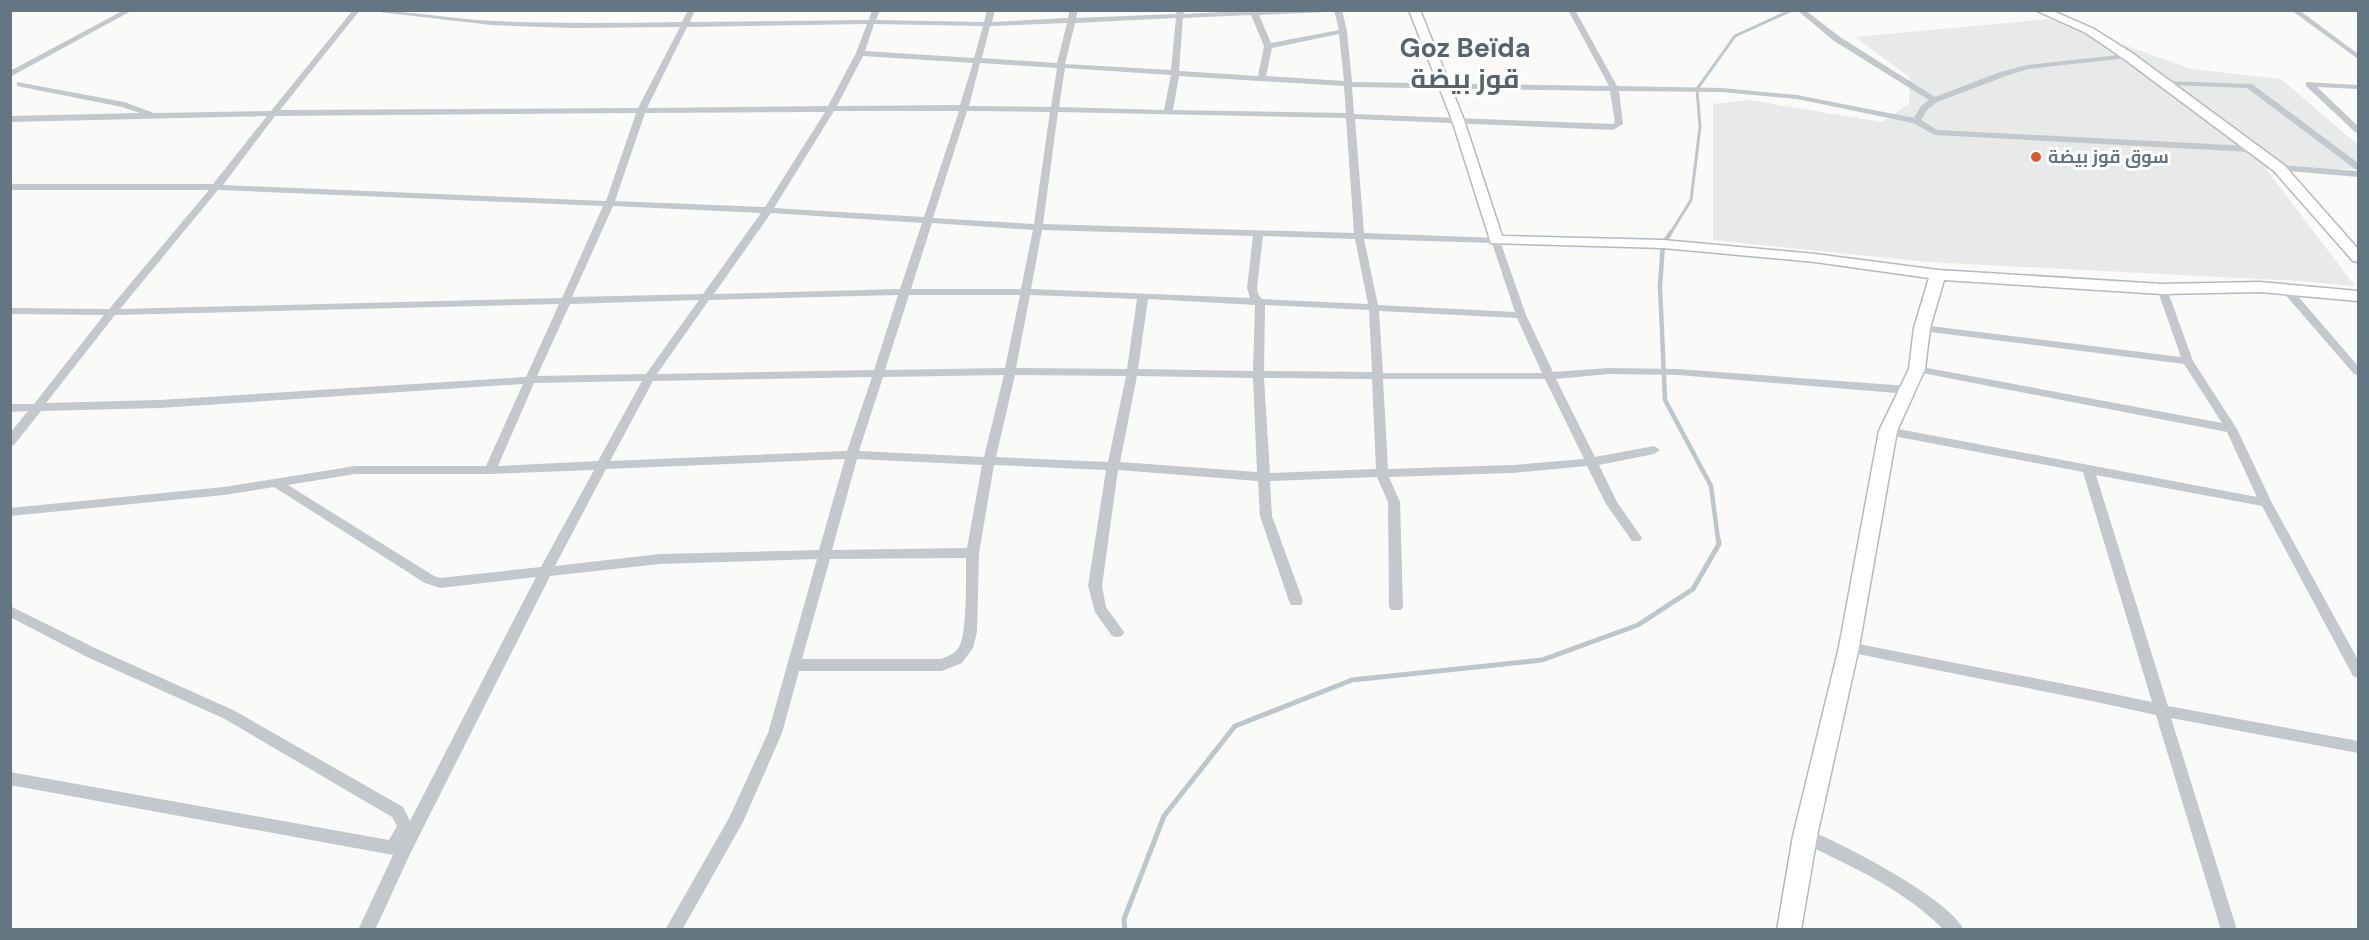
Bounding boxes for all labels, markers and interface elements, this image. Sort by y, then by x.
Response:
district label: Goz Beïda قوز بيضة [1399,30,1531,96]
place label: سوق قوز بيضة [2048,145,2169,169]
marker: سوق قوز بيضة [2029,150,2043,164]

